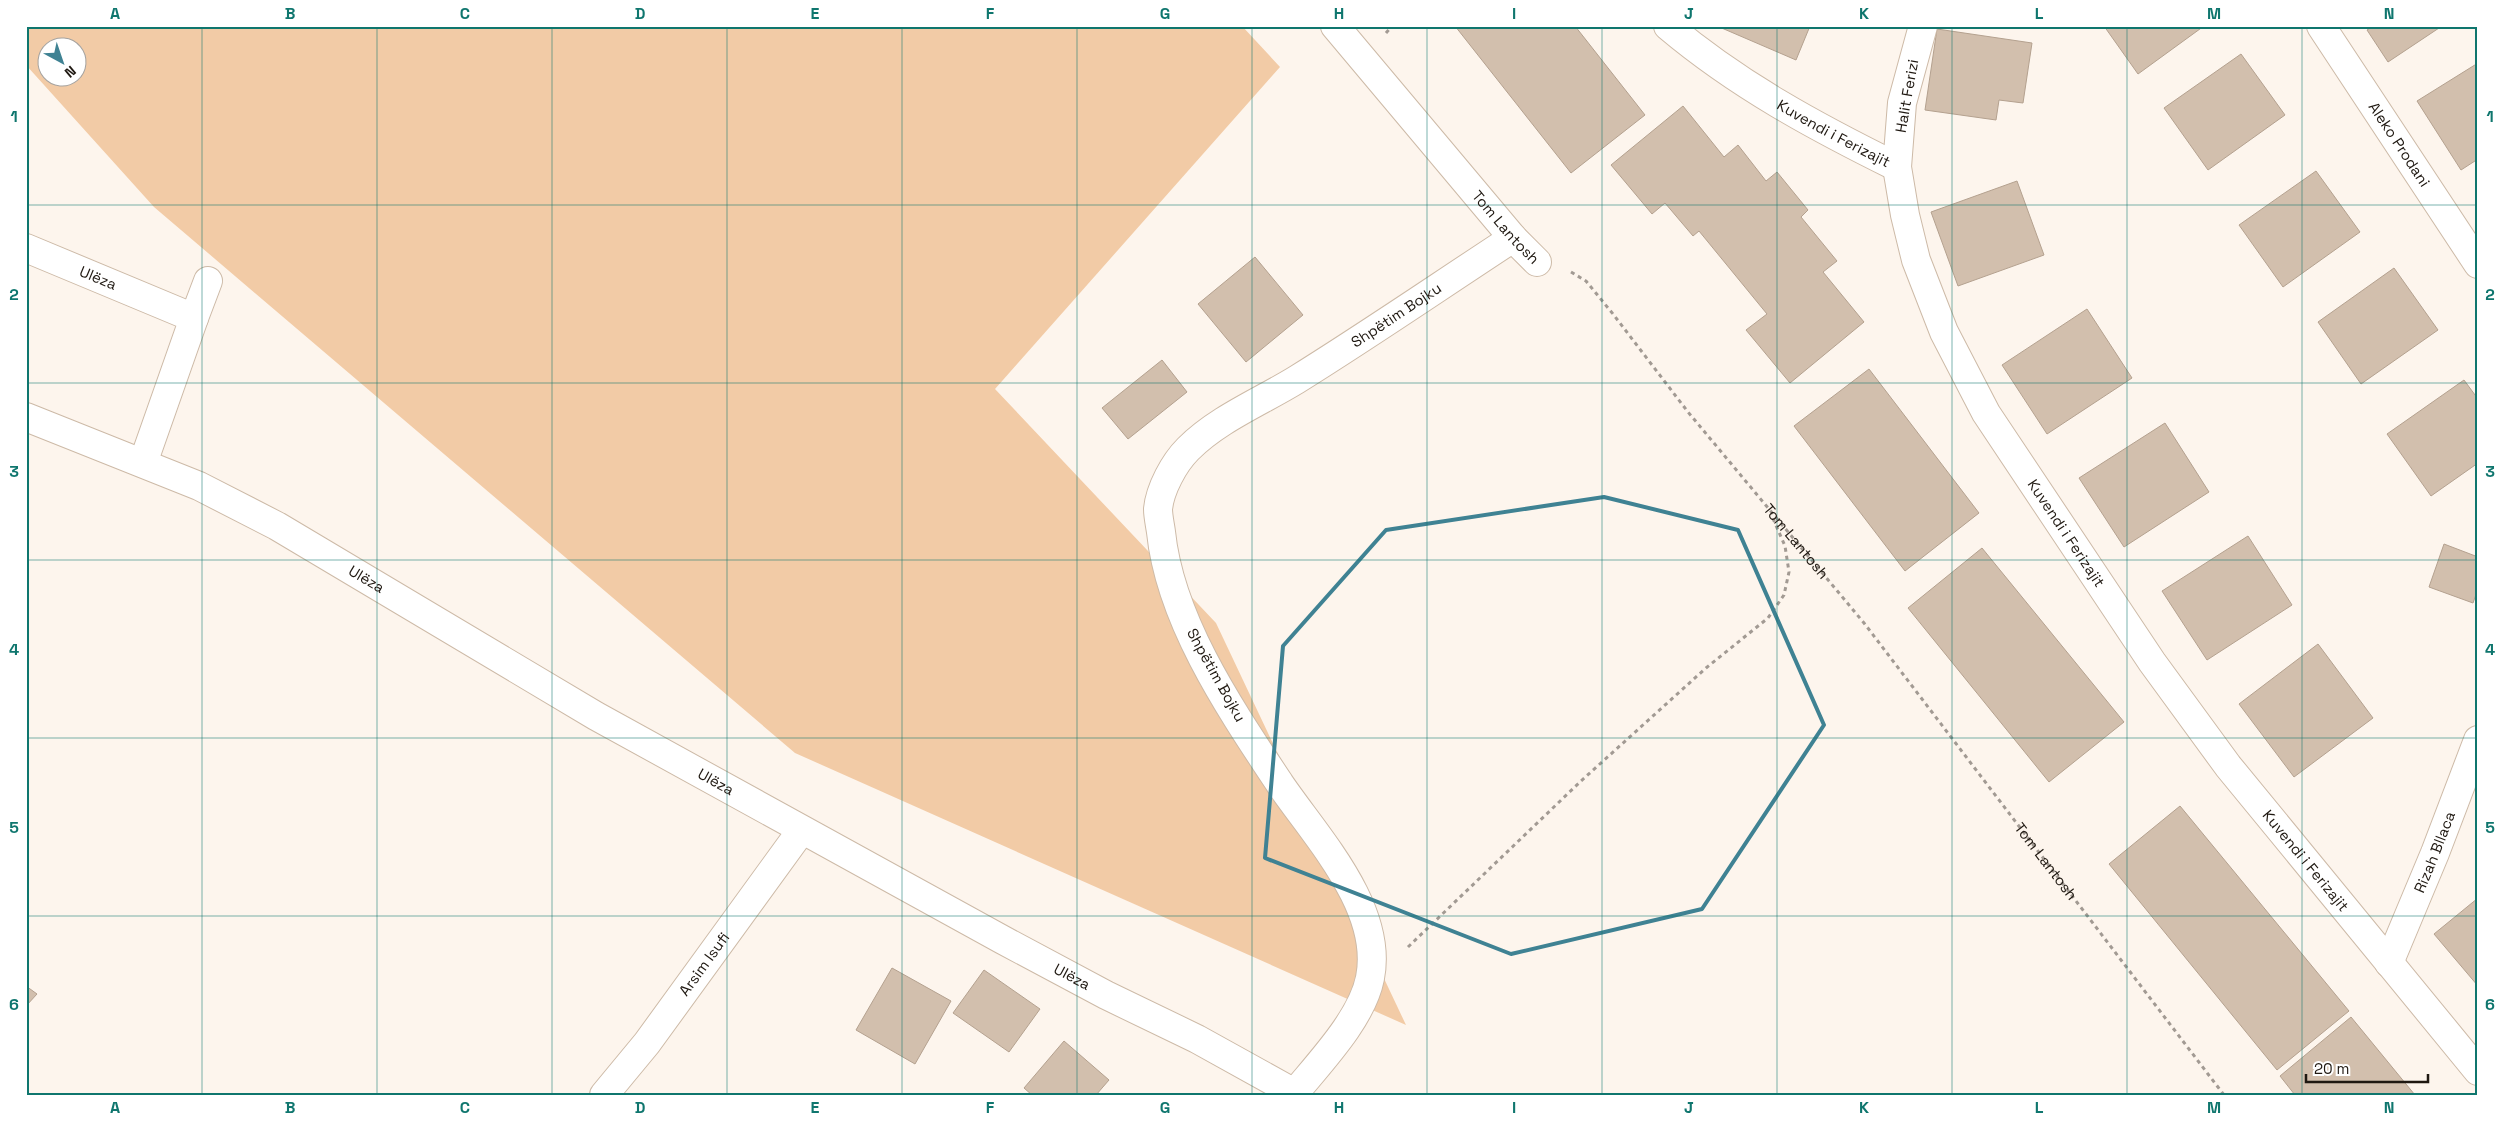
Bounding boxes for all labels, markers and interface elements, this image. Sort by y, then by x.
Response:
text: A [110,3,120,24]
text: B [285,3,295,24]
text: C [460,3,470,24]
text: D [635,3,645,24]
text: E [811,3,820,24]
text: F [986,3,995,24]
text: G [1160,3,1170,24]
text: H [1334,3,1344,24]
text: I [1512,3,1516,24]
text: J [1684,3,1694,24]
text: K [1859,3,1869,24]
text: L [2035,3,2044,24]
text: M [2207,3,2221,24]
text: N [2384,3,2394,24]
north arrow [38,38,88,88]
street label: Halit Ferizi [1891,58,1922,134]
text: N [61,62,80,82]
street label: Kuvendi i Ferizajit [1774,95,1894,171]
street label: Aleko Prodani [2365,98,2434,190]
text: 1 [10,106,18,127]
text: 1 [2486,106,2494,127]
street label: Tom Lantosh [1468,186,1544,268]
street label: Ulëza [77,261,120,294]
street label: Shpëtim Bojku [1347,278,1445,351]
text: 2 [9,284,19,305]
text: 2 [2485,284,2495,305]
text: 3 [9,461,19,482]
text: 3 [2485,461,2495,482]
street label: Kuvendi i Ferizajit [2024,475,2109,591]
street label: Tom Lantosh [1759,500,1833,583]
street label: Ulëza [345,561,388,597]
street label: Shpëtim Bojku [1183,625,1250,725]
text: 4 [9,639,19,660]
text: 4 [2485,639,2495,660]
street label: Ulëza [695,764,738,799]
street label: Kuvendi i Ferizajit [2259,806,2353,915]
street label: Rizah Bllaca [2409,808,2459,895]
text: 5 [9,817,19,838]
text: 5 [2485,817,2495,838]
street label: Tom Lantosh [2011,819,2082,903]
street label: Arsim Isufi [674,928,733,999]
street label: Ulëza [1051,959,1094,994]
text: 6 [9,994,19,1015]
text: 6 [2485,994,2495,1015]
scale bar [2306,1051,2429,1083]
text: 20 m [2314,1059,2349,1078]
text: A [110,1097,120,1118]
text: B [285,1097,295,1118]
text: C [460,1097,470,1118]
text: D [635,1097,645,1118]
text: E [811,1097,820,1118]
text: F [986,1097,995,1118]
text: G [1160,1097,1170,1118]
text: H [1334,1097,1344,1118]
text: I [1512,1097,1516,1118]
text: J [1684,1097,1694,1118]
text: K [1859,1097,1869,1118]
text: L [2035,1097,2044,1118]
text: M [2207,1097,2221,1118]
text: N [2384,1097,2394,1118]

